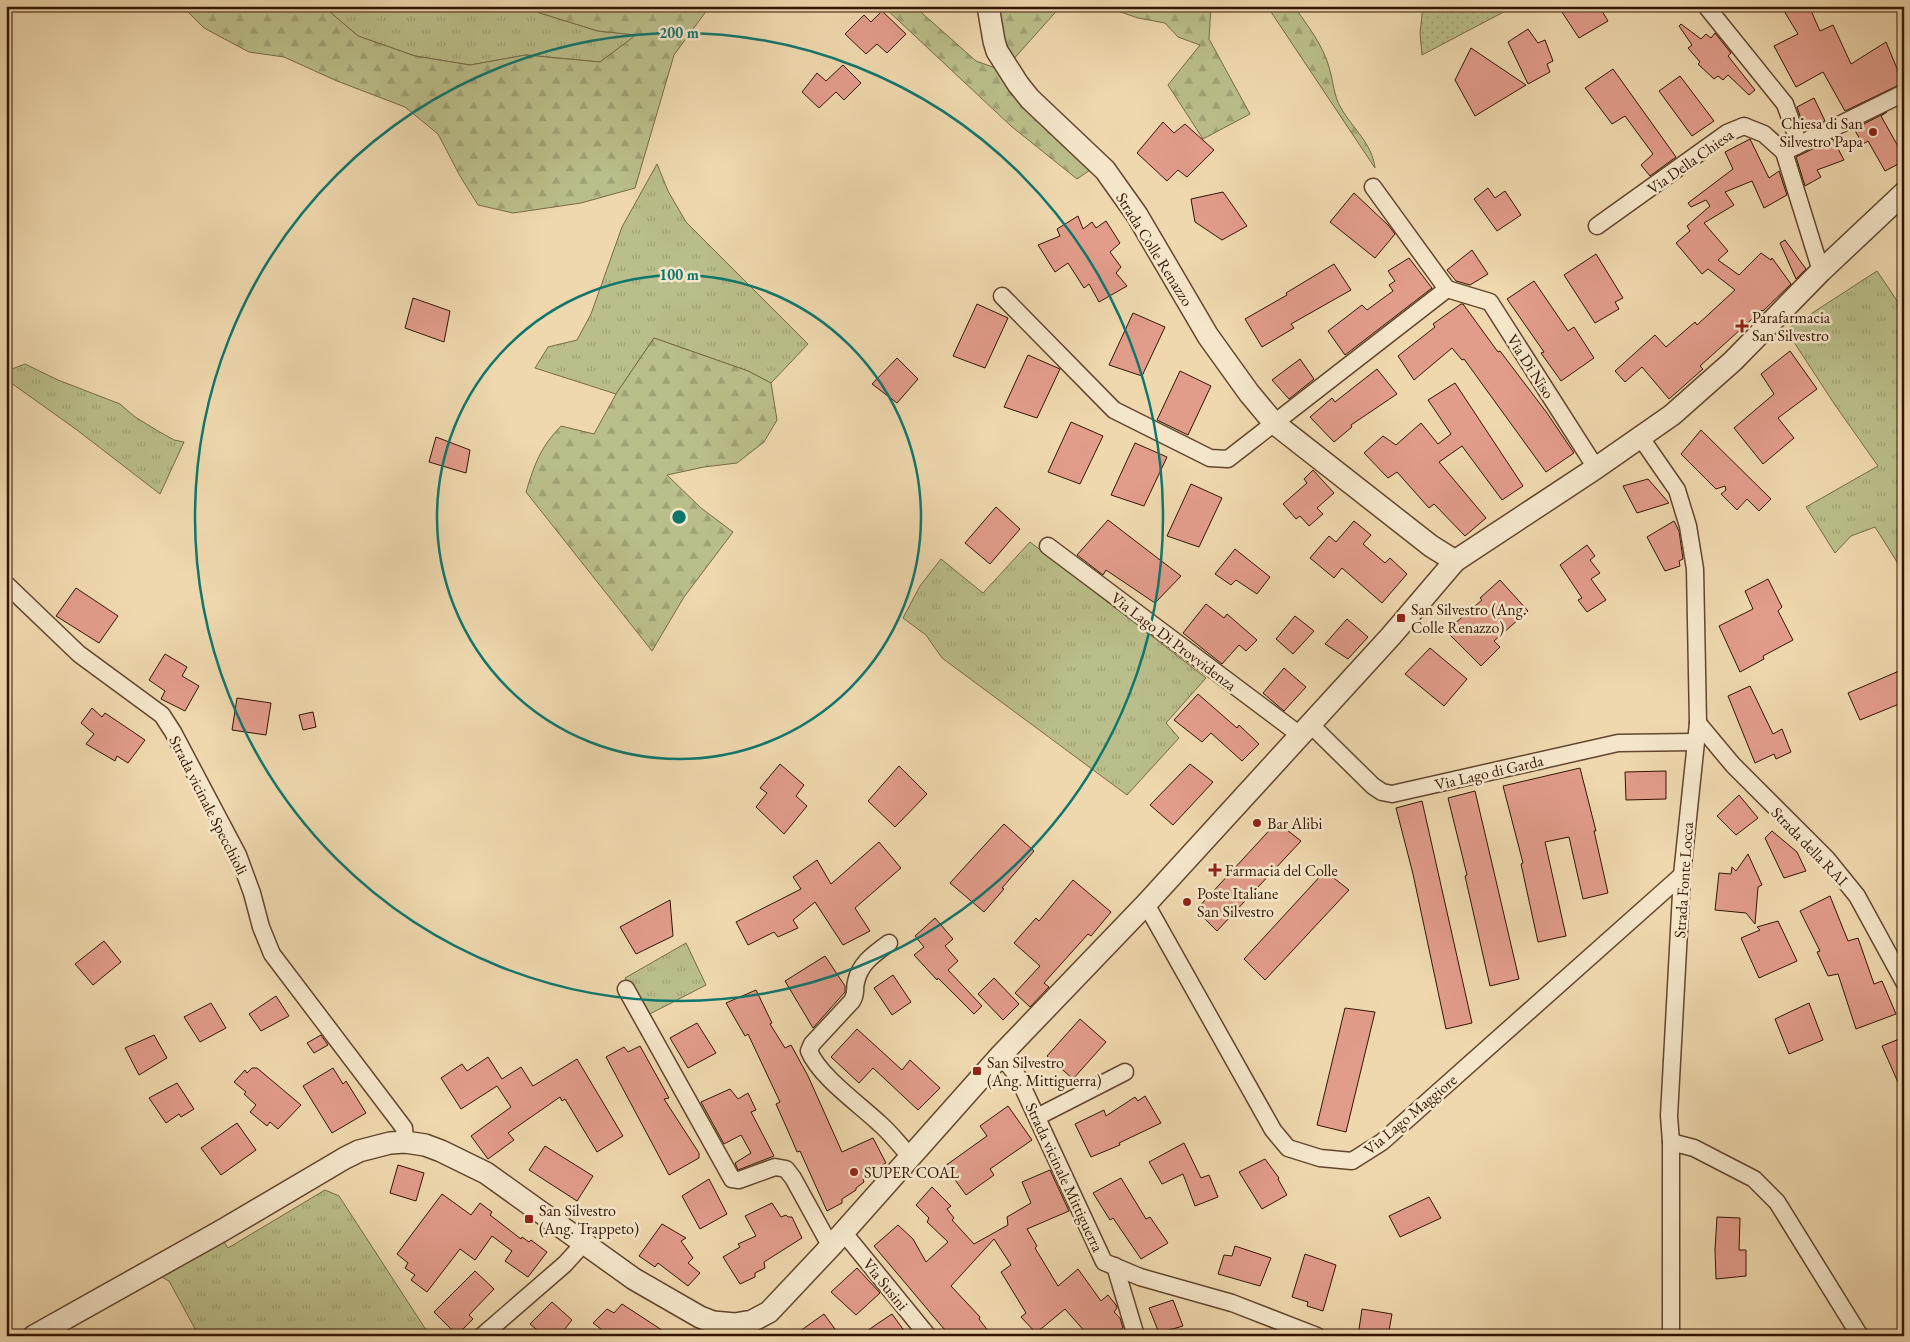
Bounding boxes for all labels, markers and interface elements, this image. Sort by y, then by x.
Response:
text: 200 m [659,23,699,42]
place label: Chiesa di San Silvestro Papa [1780,113,1864,152]
street label: Via Della Chiesa [1643,124,1738,199]
marker: Chiesa di San Silvestro Papa [1867,126,1879,138]
street label: Strada Colle Renazzo [1111,188,1198,310]
text: 100 m [659,265,699,284]
place label: Parafarmacia San Silvestro [1752,307,1831,346]
marker: Parafarmacia San Silvestro [1736,320,1748,332]
street label: Via Di Niso [1502,330,1559,403]
centre of rings [670,508,688,526]
street label: Via Lago Di Provvidenza [1107,587,1241,696]
place label: San Silvestro (Ang. Colle Renazzo) [1411,599,1526,638]
marker: San Silvestro (Ang. Colle Renazzo) [1395,612,1407,624]
street label: Strada vicinale Specchioli [164,732,253,878]
street label: Via Lago di Garda [1433,750,1546,795]
street label: Strada della RAI [1767,802,1853,891]
place label: Bar Alibi [1267,813,1322,834]
marker: Bar Alibi [1251,817,1263,829]
street label: Strada Fonte Locca [1669,821,1698,939]
place label: Farmacia del Colle [1225,860,1338,881]
marker: Farmacia del Colle [1209,864,1221,876]
place label: Poste Italiane San Silvestro [1197,883,1278,922]
marker: Poste Italiane San Silvestro [1181,896,1193,908]
place label: San Silvestro (Ang. Mittiguerra) [987,1052,1101,1091]
marker: San Silvestro (Ang. Mittiguerra) [971,1065,983,1077]
street label: Via Lago Maggiore [1359,1069,1461,1160]
street label: Strada vicinale Mittiguerra [1021,1099,1109,1256]
place label: SUPER COAL [864,1162,960,1183]
marker: SUPER COAL [848,1166,860,1178]
place label: San Silvestro (Ang. Trappeto) [539,1200,639,1239]
marker: San Silvestro (Ang. Trappeto) [523,1213,535,1225]
street label: Via Susini [858,1254,913,1315]

